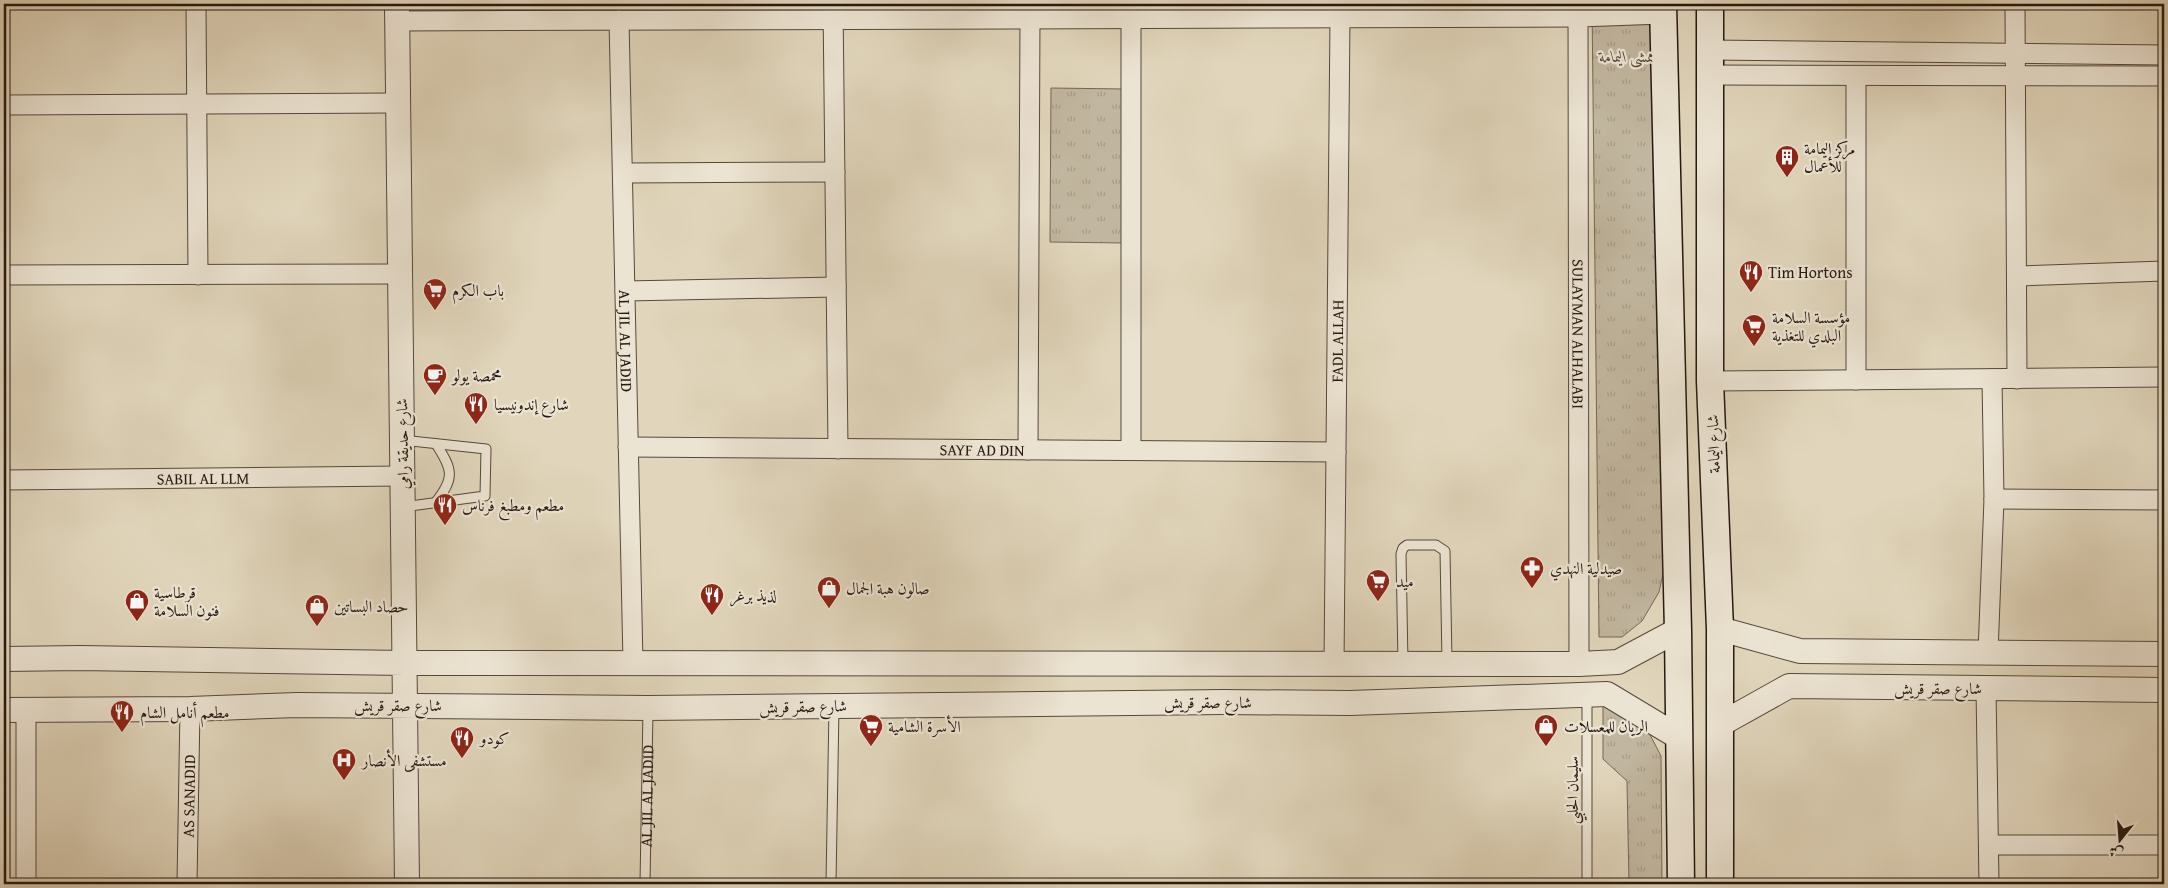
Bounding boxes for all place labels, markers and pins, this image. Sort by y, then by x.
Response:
place label: مركز اليمامة للأعمال [1804,136,1855,178]
building icon: مركز اليمامة للأعمال [1774,144,1800,178]
restaurant icon: Tim Hortons [1738,259,1764,293]
place label: Tim Hortons [1768,260,1853,284]
supermarket icon: باب الكرم [422,277,448,311]
place label: باب الكرم [452,278,504,305]
place label: مؤسسة السلامة البلدي للتغذية [1772,305,1850,348]
supermarket icon: مؤسسة السلامة البلدي للتغذية [1741,313,1767,347]
cafe icon: محمصة يولو [422,362,448,396]
place label: محمصة يولو [450,363,502,387]
restaurant icon: شارع إندونيسيا [463,391,489,425]
place label: شارع إندونيسيا [494,392,569,418]
restaurant icon: مطعم ومطبغ فرناس [432,492,458,526]
place label: مطعم ومطبغ فرناس [462,493,564,521]
pharmacy icon: صيدلية النهدي [1519,555,1545,589]
place label: صيدلية النهدي [1550,556,1622,581]
supermarket icon: ميد [1365,568,1391,602]
place label: ميد [1396,569,1414,593]
shop icon: صالون هبة الجمال [816,575,842,609]
place label: صالون هبة الجمال [846,576,930,600]
place label: قرطاسية فنون السلامة [154,580,220,622]
restaurant icon: لذيذ برغر [699,582,725,616]
place label: لذيذ برغر [730,583,777,607]
shop icon: قرطاسية فنون السلامة [124,588,150,622]
shop icon: حصاد البساتين [304,593,330,627]
place label: حصاد البساتين [334,594,409,618]
restaurant icon: مطعم أنامل الشام [109,699,135,733]
place label: مطعم أنامل الشام [140,700,230,728]
supermarket icon: الأسرة الشامية [858,713,884,747]
shop icon: الريان للمعسلات [1533,713,1559,747]
place label: الأسرة الشامية [888,714,961,738]
place label: الريان للمعسلات [1564,714,1648,738]
restaurant icon: كودو [449,725,475,759]
place label: كودو [478,726,510,750]
hospital icon: مستشفى الأنصار [331,747,357,781]
place label: مستشفى الأنصار [360,748,447,772]

